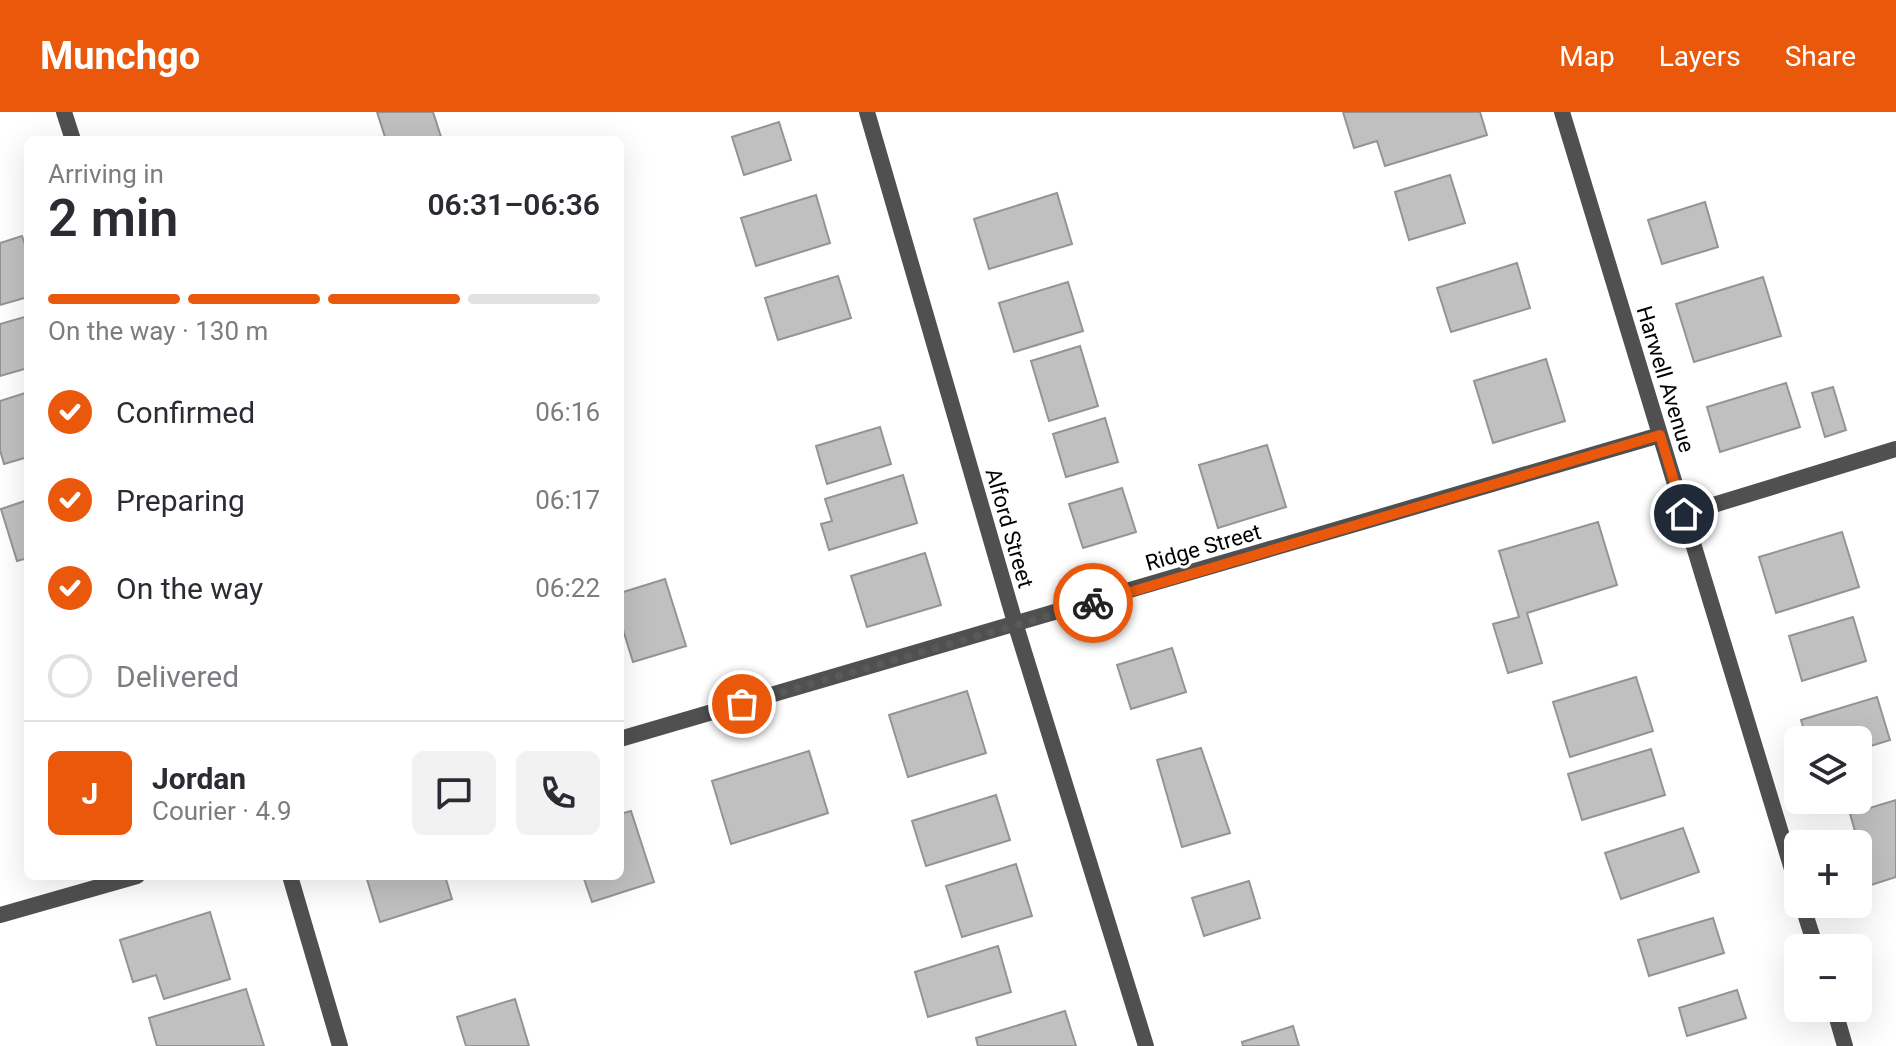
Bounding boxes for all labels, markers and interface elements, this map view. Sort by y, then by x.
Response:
text: Munchgo [40,34,200,78]
text: Map [1559,40,1615,73]
text: Layers [1659,40,1741,73]
text: Share [1785,40,1856,73]
text: Arriving in [48,159,164,189]
text: 06:31–06:36 [427,187,600,222]
text: 2 min [48,188,178,249]
street label: Harwell Avenue [1631,303,1700,455]
text: On the way · 130 m [48,316,268,346]
icon: check [48,390,92,434]
text: Confirmed [116,395,255,430]
text: 06:16 [535,397,600,427]
street label: Alford Street [981,466,1038,591]
icon: check [48,478,92,522]
pin [1650,480,1718,548]
text: Preparing [116,483,245,518]
text: 06:17 [535,485,600,515]
icon: home [1662,492,1706,536]
street label: Ridge Street [1143,519,1264,576]
courier [1053,563,1133,643]
icon: check [48,566,92,610]
text: On the way [116,571,263,606]
text: 06:22 [535,573,600,603]
icon: bike [1071,581,1115,625]
text: Delivered [116,659,239,694]
pin [708,670,776,738]
icon: bag [720,682,764,726]
map controls [1784,726,1872,1022]
button: layers [1784,726,1872,814]
button: chat [412,751,496,835]
button: phone [516,751,600,835]
text: Jordan [152,761,246,796]
text: J [82,776,98,811]
text: Courier · 4.9 [152,796,292,826]
button: + [1784,830,1872,918]
button: − [1784,934,1872,1022]

